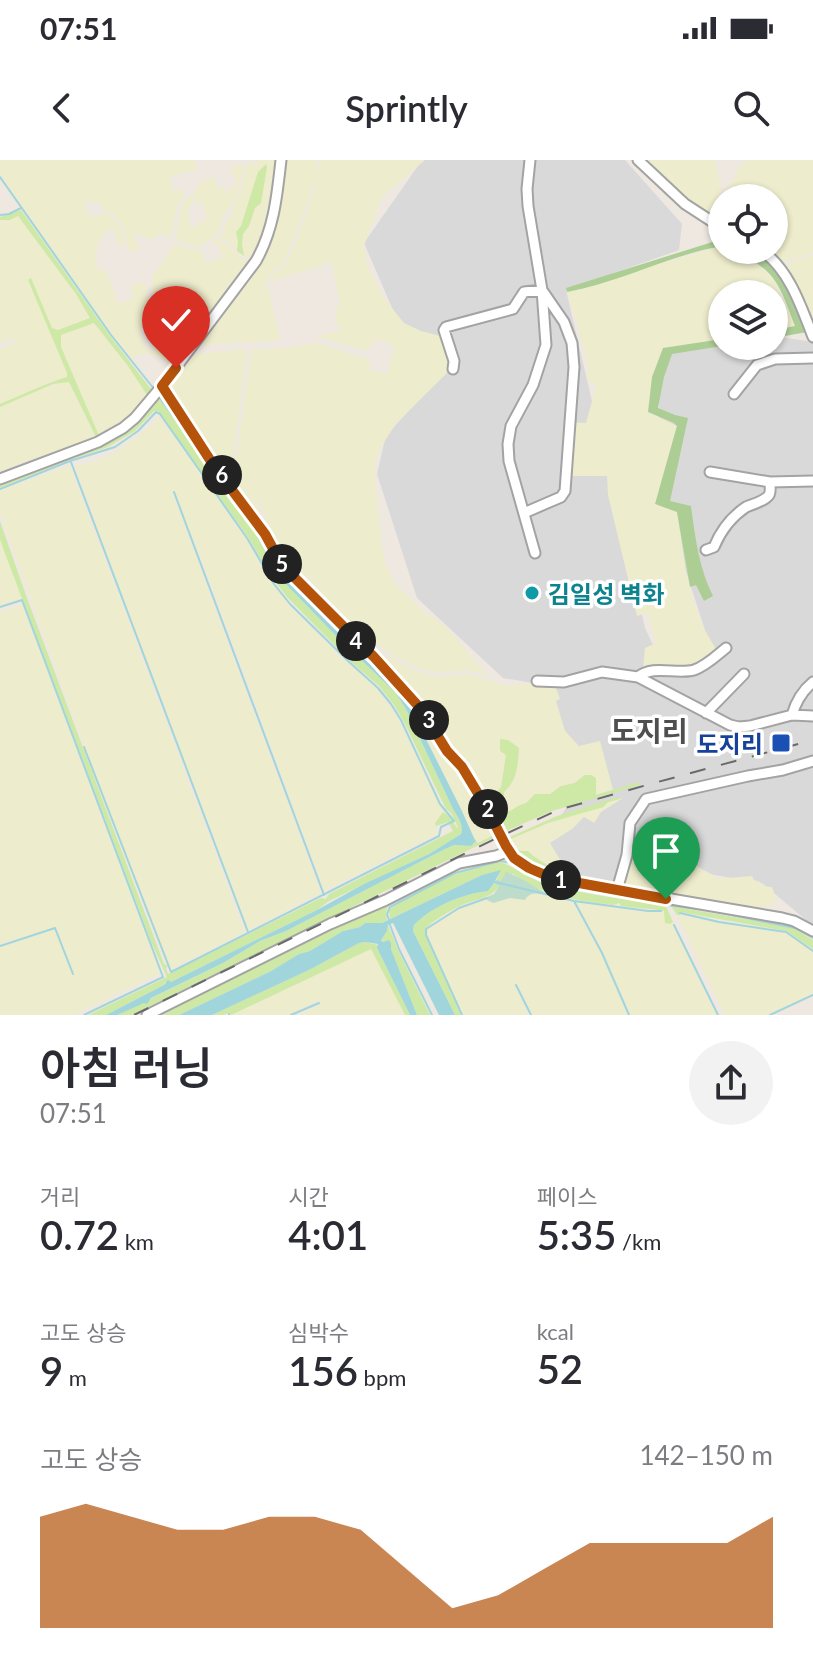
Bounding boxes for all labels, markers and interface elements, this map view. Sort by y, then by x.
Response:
text: 07:51 [40,10,117,46]
icon: back [40,86,84,130]
text: Sprintly [345,86,468,130]
icon: search [729,86,773,130]
map controls [708,184,788,360]
button: locate [708,184,788,264]
button: layers [708,280,788,360]
pin [142,286,210,368]
icon: check [154,298,198,342]
pin: 6 [202,455,242,495]
text: 6 [216,461,228,488]
pin: 5 [262,544,302,584]
text: 5 [276,550,288,577]
place label: 김일성 벽화 [548,579,664,608]
marker: 김일성 벽화 [523,584,541,602]
pin: 4 [336,621,376,661]
text: 4 [350,627,362,654]
pin: 3 [409,700,449,740]
text: 3 [423,706,435,733]
district label: 도지리 [610,713,688,747]
place label: 도지리 [697,729,763,758]
marker: 도지리 [770,732,792,754]
pin: 2 [468,789,508,829]
text: 2 [482,795,494,822]
pin [632,817,700,899]
icon: arrive [644,829,688,873]
pin: 1 [541,860,581,900]
text: 1 [555,866,567,893]
text: 아침 러닝 [40,1041,213,1093]
button: share [689,1041,773,1125]
text: 07:51 [40,1097,107,1129]
text: 거리 [40,1183,80,1210]
text: 시간 [288,1183,329,1210]
text: 페이스 [537,1183,597,1210]
text: 0.72 [40,1211,119,1259]
text: 4:01 [288,1211,368,1259]
text: 5:35 [537,1211,616,1259]
text: km [119,1228,154,1255]
text: /km [616,1228,661,1255]
text: kcal [537,1318,574,1345]
text: 고도 상승 [40,1319,127,1346]
text: 심박수 [288,1319,349,1346]
text: 52 [537,1345,583,1393]
text: 9 [40,1347,63,1395]
text: 156 [288,1347,358,1395]
text: m [63,1364,87,1391]
text: bpm [358,1364,406,1391]
text: 142–150 m [639,1439,773,1471]
text: 고도 상승 [40,1443,142,1475]

